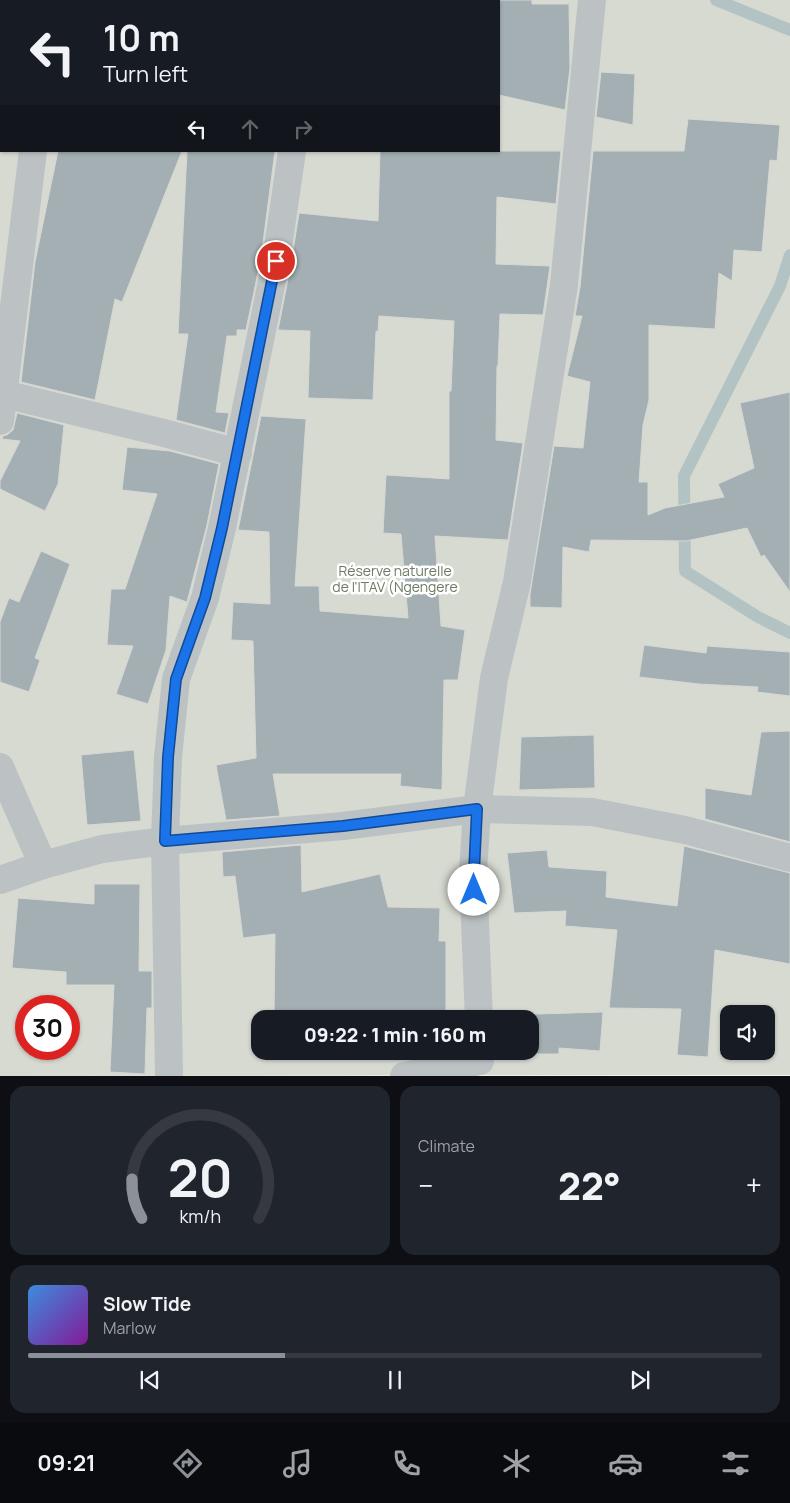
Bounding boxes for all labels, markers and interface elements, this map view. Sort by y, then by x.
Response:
text: 10 m [103,14,180,62]
icon: left [20,20,85,85]
text: Turn left [103,59,188,89]
icon: left [183,115,211,143]
icon: ahead [236,115,264,143]
icon: right [289,115,317,143]
pin [255,240,297,282]
icon: arrive [262,247,290,275]
park label: Réserve naturelle de l'ITAV (Ngengere [332,561,458,596]
position arrow [447,863,499,915]
speed limit sign: 30 [15,995,80,1060]
map controls [720,1005,775,1060]
button: sound [720,1005,775,1060]
text: 09:22 · 1 min · 160 m [304,1022,486,1048]
text: Climate [418,1135,475,1157]
text: 20 [167,1142,233,1213]
text: 22° [558,1159,621,1211]
text: − [418,1166,433,1204]
text: + [746,1166,762,1204]
text: km/h [179,1204,221,1228]
text: Slow Tide [103,1291,191,1317]
text: Marlow [103,1317,156,1339]
icon: previous [136,1366,164,1394]
icon: pause [381,1366,409,1394]
icon: next [626,1366,654,1394]
icon: directions [170,1446,205,1481]
icon: music [280,1446,315,1481]
icon: phone [389,1446,424,1481]
icon: climate [499,1446,534,1481]
icon: car [608,1446,643,1481]
icon: filters [718,1446,753,1481]
text: 09:21 [37,1448,96,1478]

